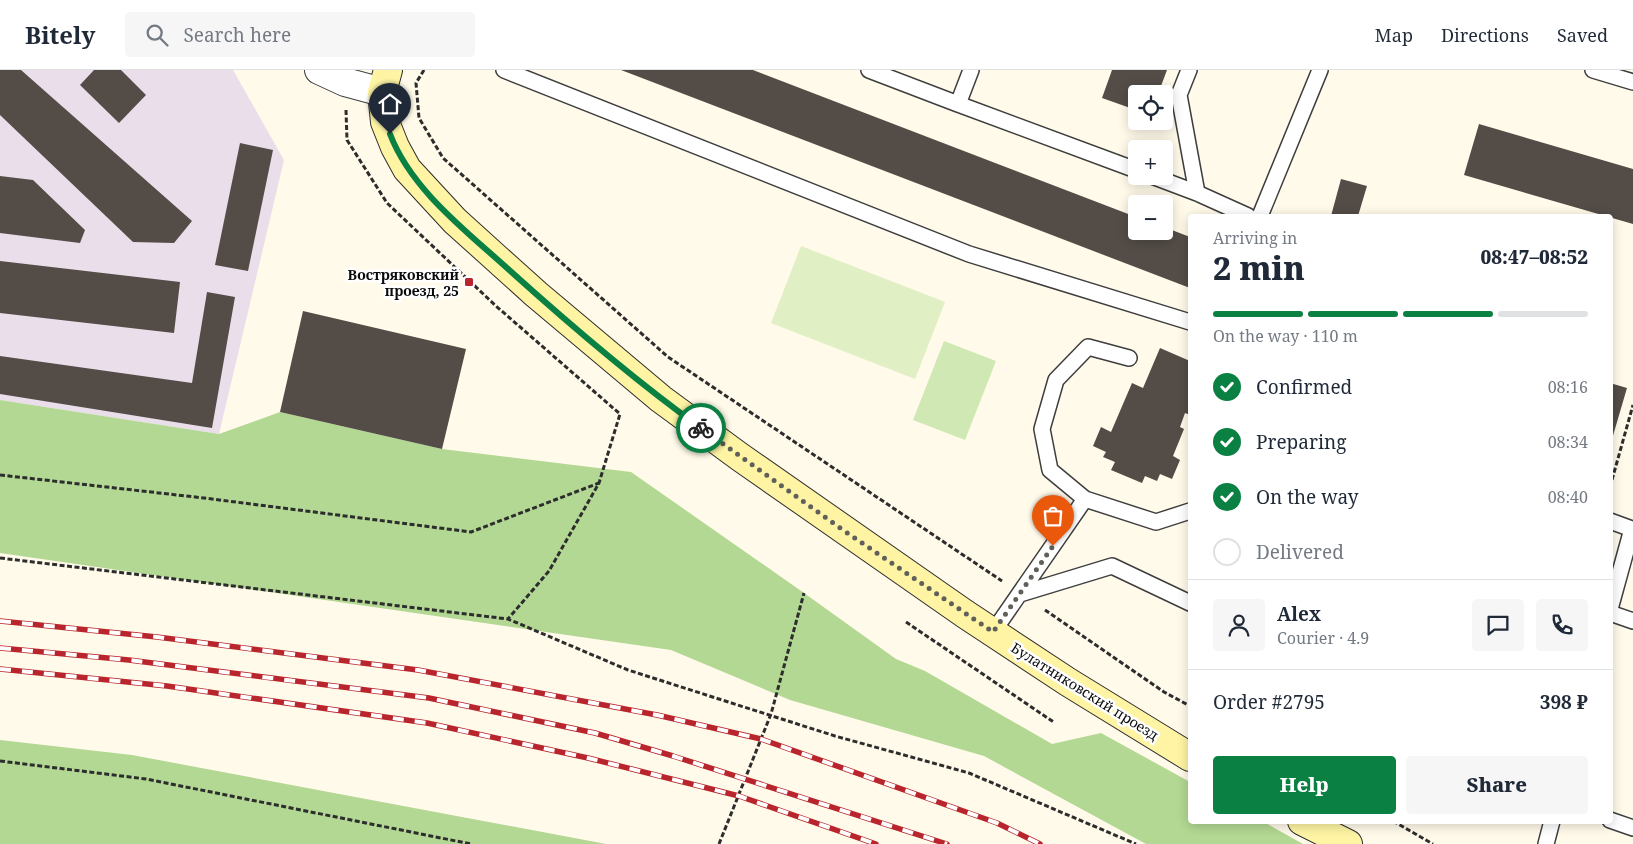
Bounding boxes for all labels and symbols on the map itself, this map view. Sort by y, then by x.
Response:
pin [369,83,411,134]
place label: Востряковский проезд, 25 [347,265,459,300]
marker: Востряковский проезд, 25 [463,276,475,288]
courier [676,403,726,453]
pin [1032,495,1074,546]
street label: Булатниковский проезд [1008,638,1163,744]

